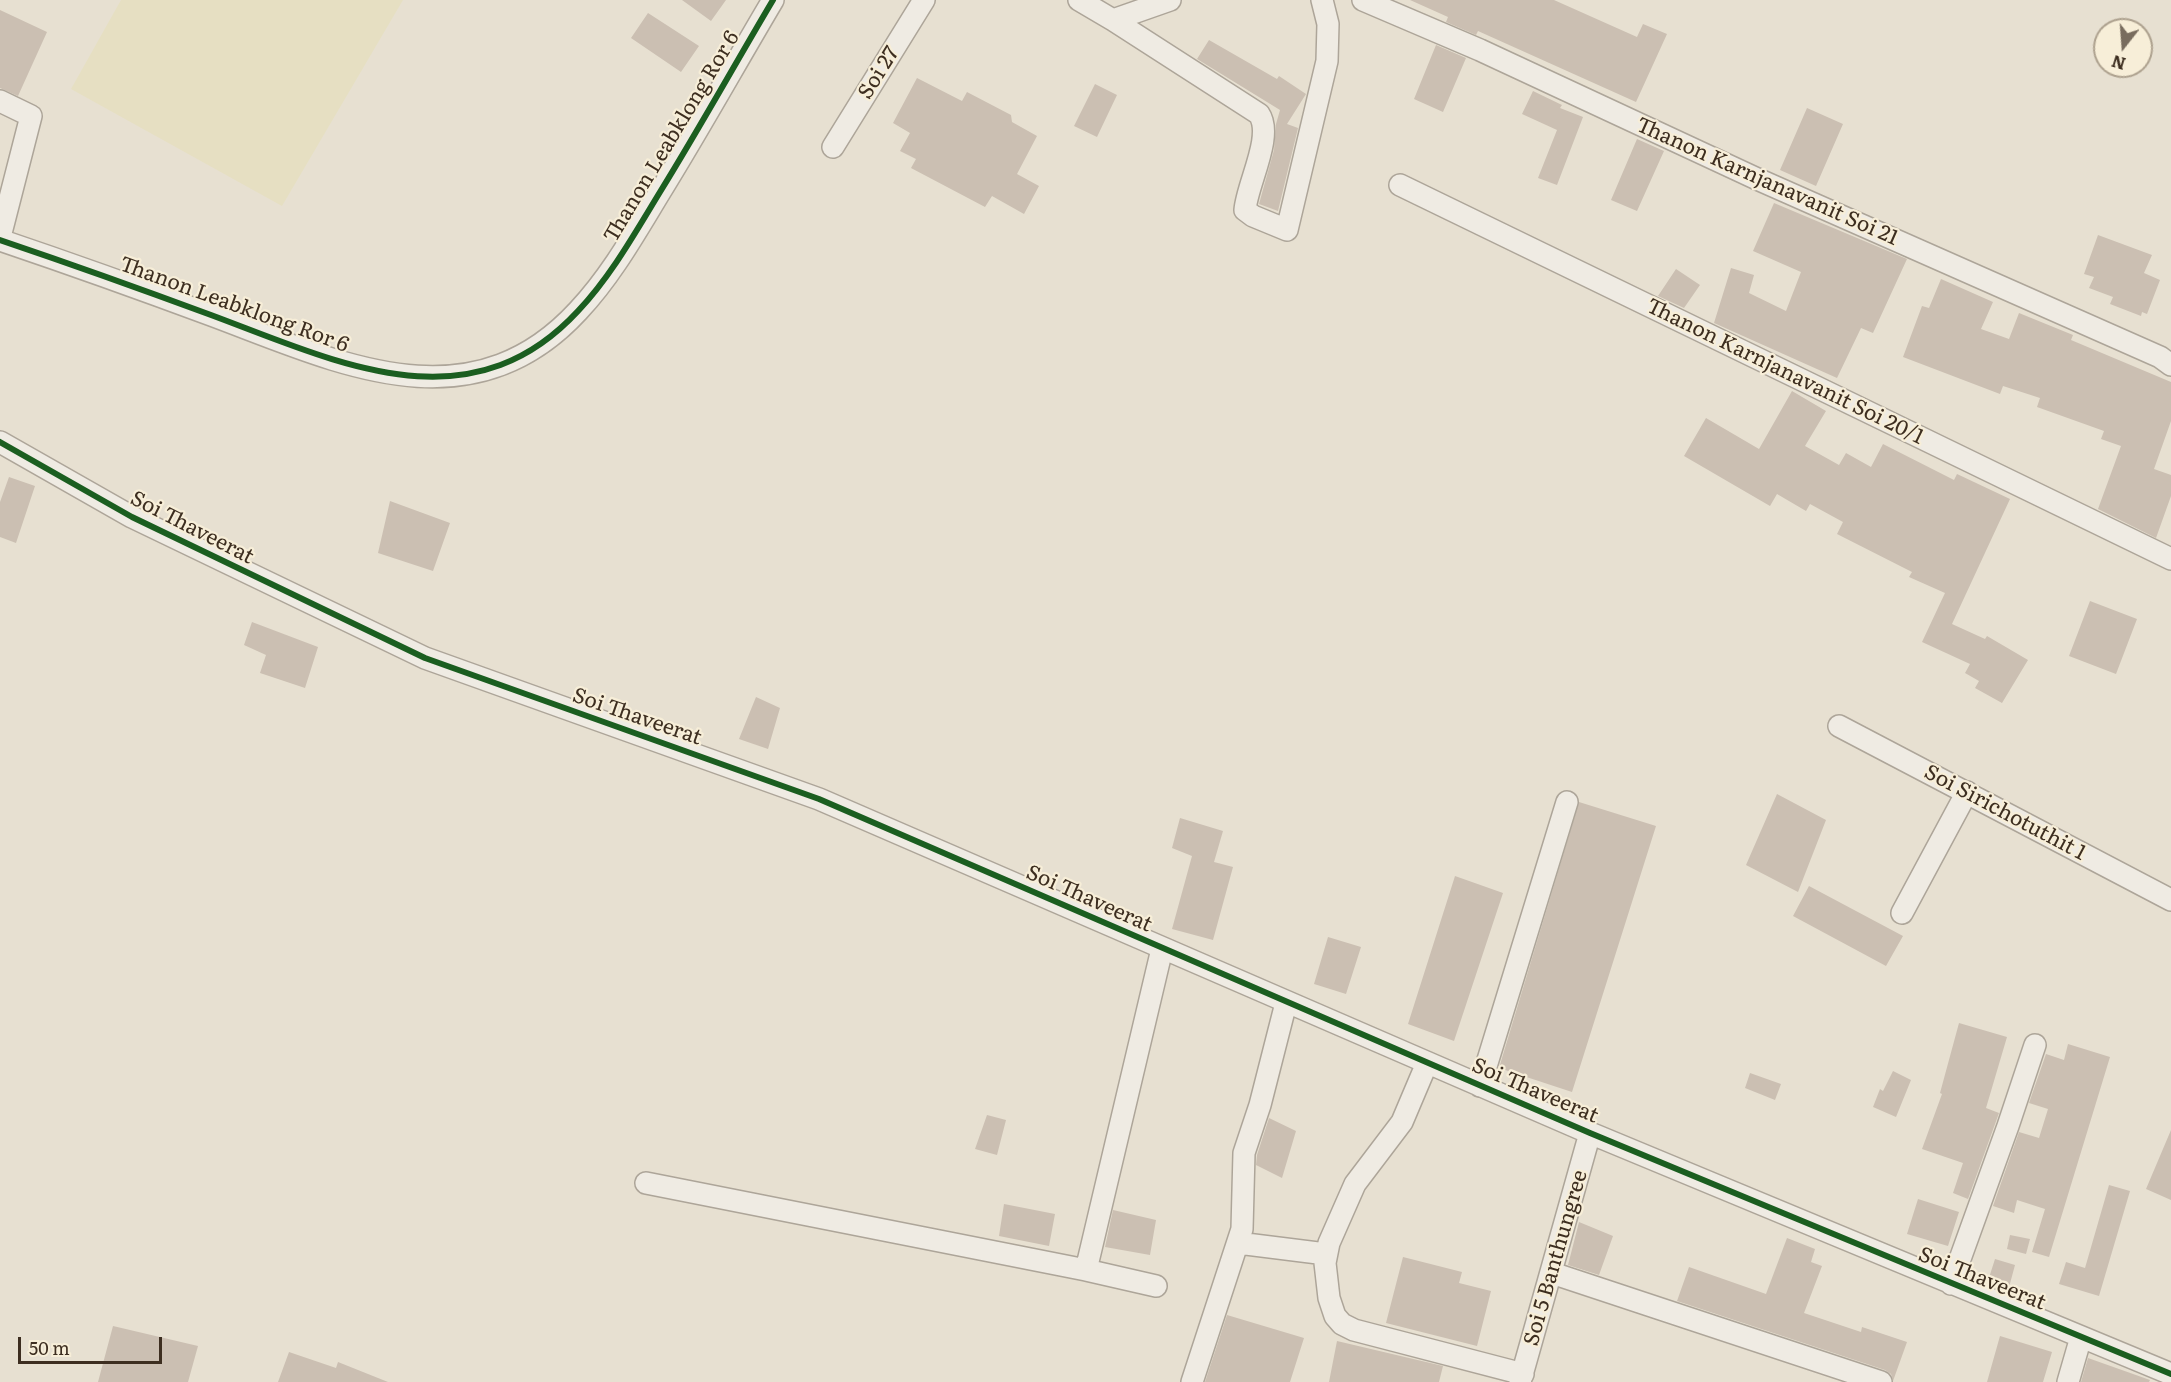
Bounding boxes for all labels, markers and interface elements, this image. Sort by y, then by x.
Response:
north arrow [2093,18,2153,78]
street label: Thanon Leabklong Ror 6 [599,27,745,247]
street label: Soi 27 [853,42,905,104]
text: N [2108,50,2128,77]
street label: Thanon Karnjanavanit Soi 21 [1632,113,1902,251]
street label: Thanon Leabklong Ror 6 [116,252,352,358]
street label: Thanon Karnjanavanit Soi 20/1 [1642,294,1928,450]
street label: Soi Thaveerat [126,486,258,570]
street label: Soi Thaveerat [569,683,705,751]
street label: Soi Sirichotuthit 1 [1920,760,2090,866]
street label: Soi Thaveerat [1022,860,1156,938]
street label: Soi Thaveerat [1468,1053,1602,1129]
street label: Soi 5 Banthungree [1519,1167,1593,1349]
street label: Soi Thaveerat [1915,1242,2049,1316]
scale bar [21,1325,165,1363]
text: 50 m [29,1334,70,1361]

